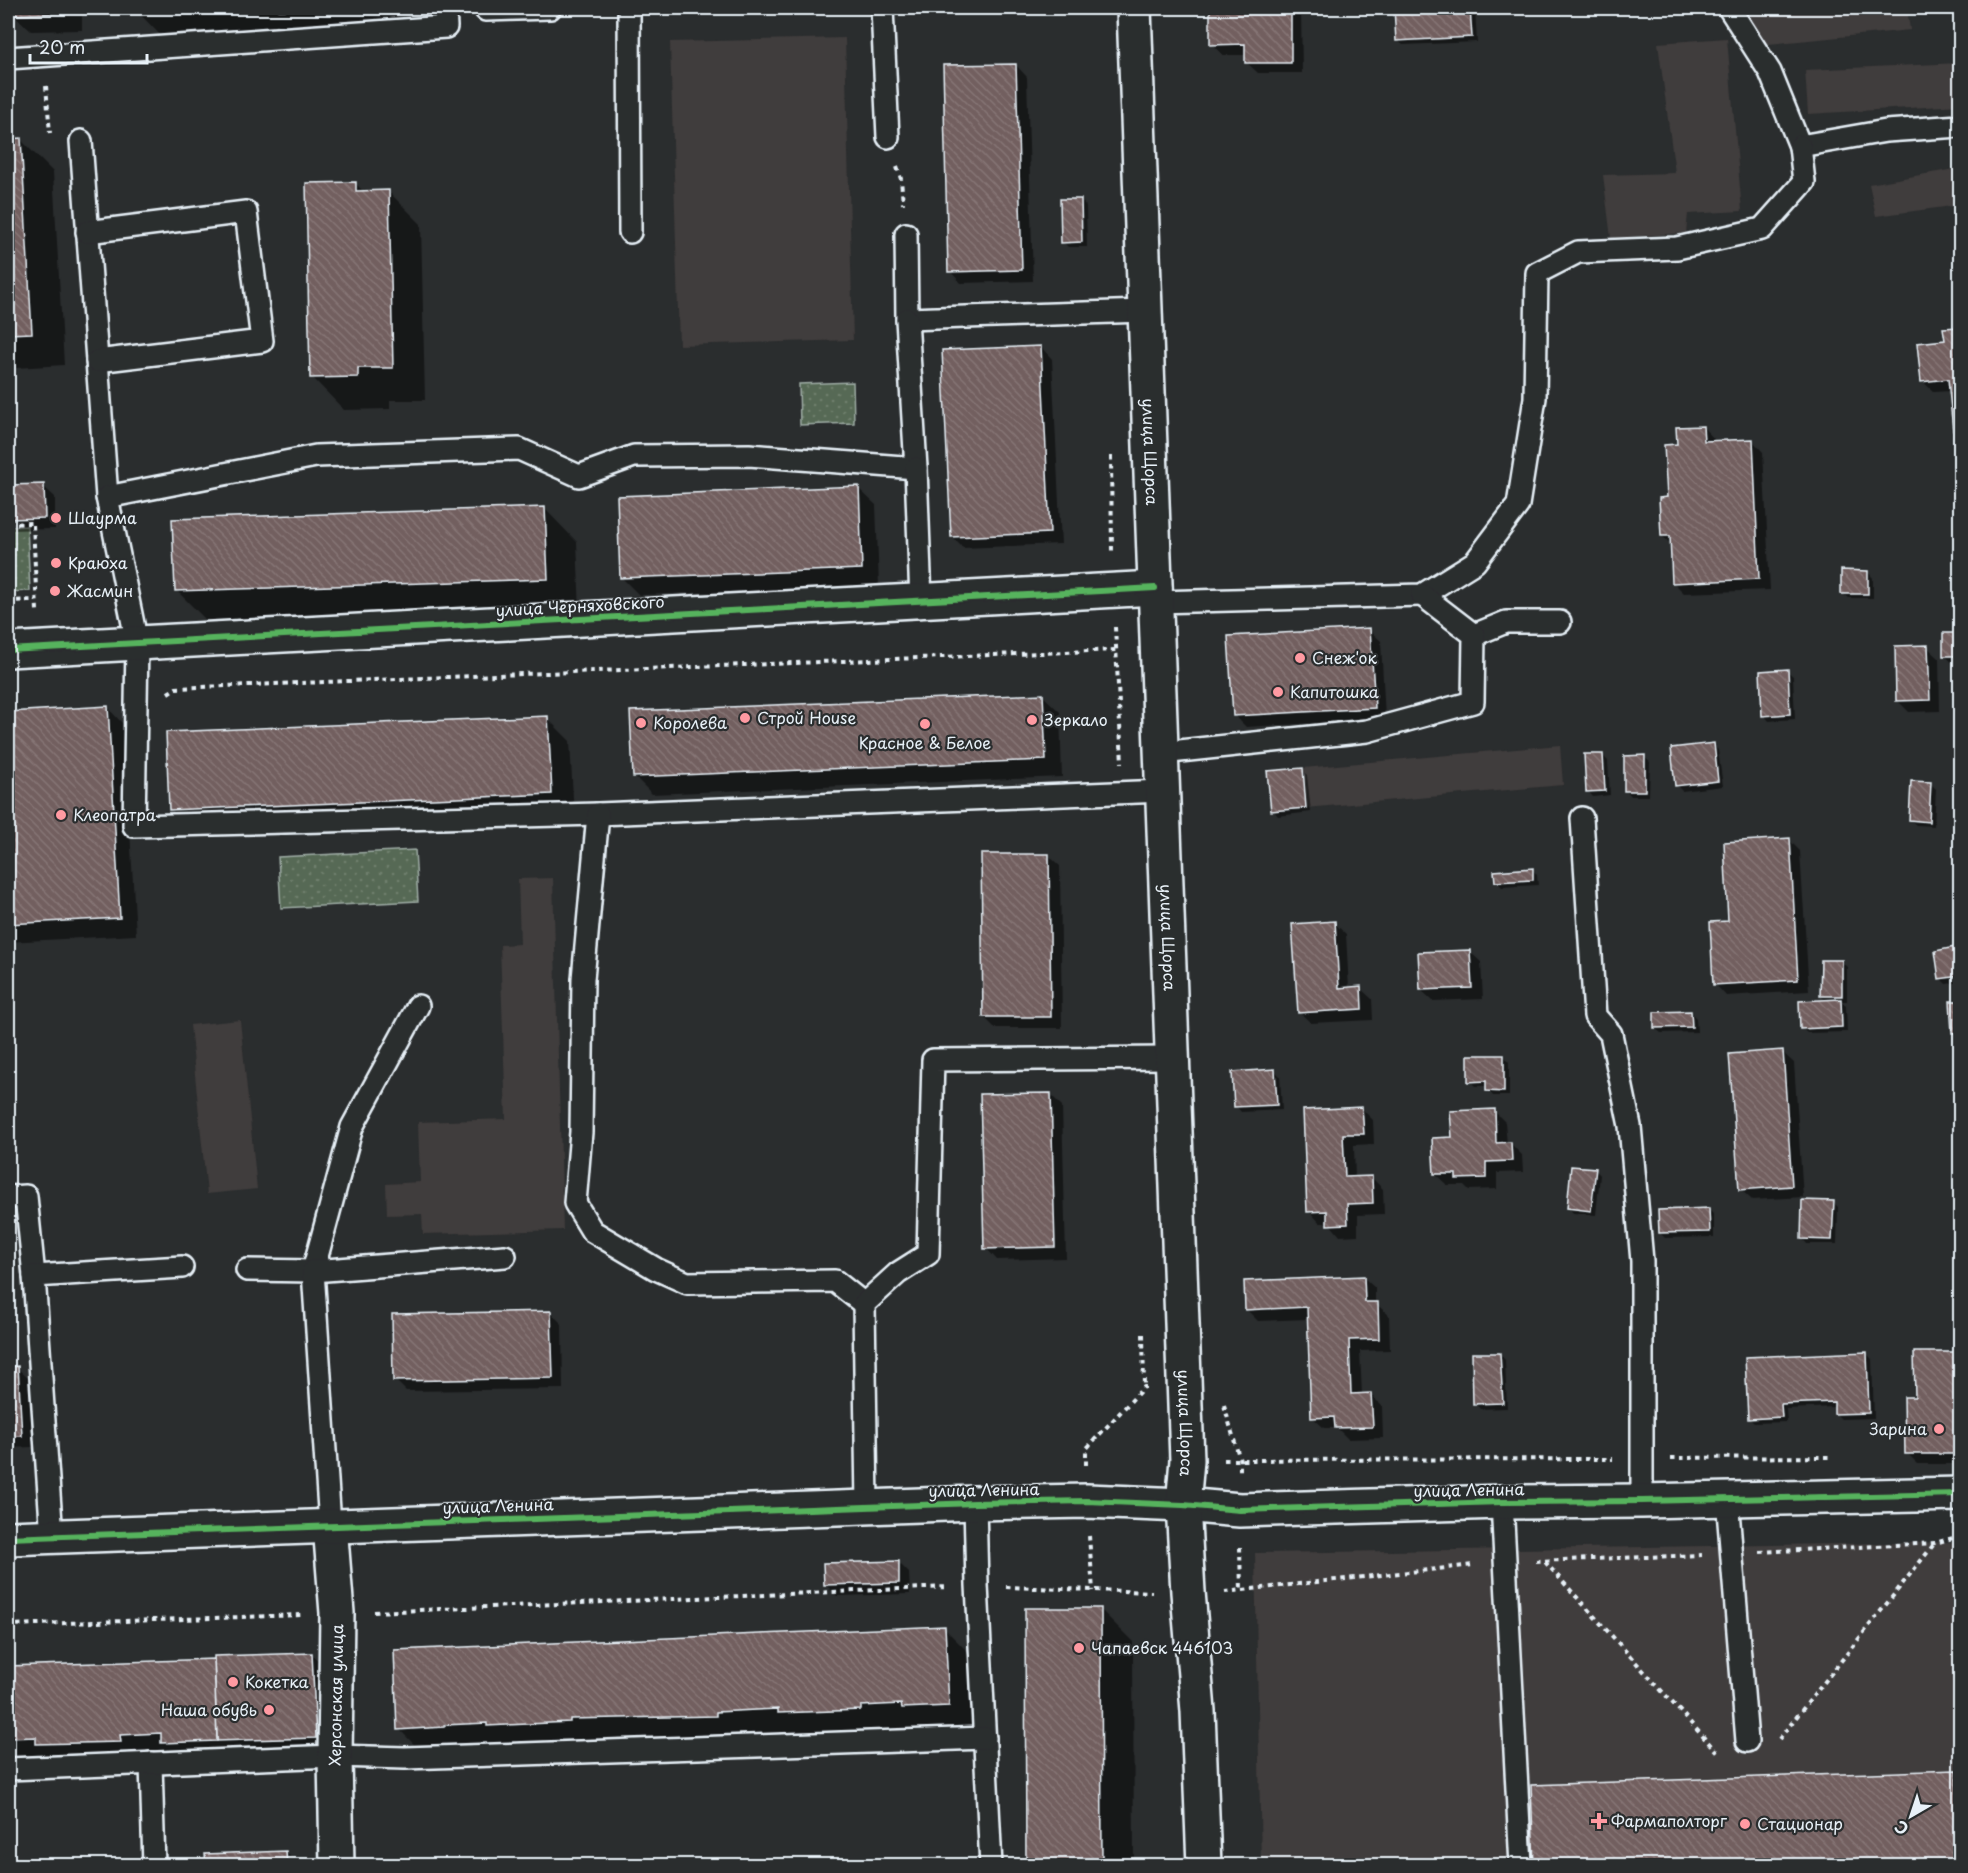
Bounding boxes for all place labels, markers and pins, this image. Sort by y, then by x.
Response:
place label: Шаурма [68,505,137,529]
marker: Шаурма [49,511,63,525]
place label: Краюха [68,550,128,574]
marker: Краюха [49,556,63,570]
place label: Жасмин [66,578,133,602]
marker: Жасмин [48,584,62,598]
place label: Снеж'ок [1312,645,1377,669]
marker: Снеж'ок [1293,651,1307,665]
place label: Капитошка [1290,679,1379,703]
marker: Капитошка [1271,685,1285,699]
place label: Строй House [757,705,856,729]
place label: Зеркало [1044,707,1108,731]
place label: Королева [653,710,727,734]
marker: Строй House [738,711,752,725]
marker: Зеркало [1025,713,1039,727]
marker: Королева [634,716,648,730]
marker: Красное & Белое [918,717,932,731]
place label: Красное & Белое [859,730,991,754]
place label: Клеопатра [73,802,156,826]
marker: Клеопатра [54,808,68,822]
place label: Зарина [1869,1416,1927,1440]
marker: Зарина [1932,1422,1946,1436]
place label: Чапаевск 446103 [1091,1635,1233,1659]
marker: Чапаевск 446103 [1072,1641,1086,1655]
place label: Кокетка [245,1669,309,1693]
marker: Кокетка [226,1675,240,1689]
place label: Наша обувь [161,1697,257,1721]
marker: Наша обувь [262,1703,276,1717]
place label: Фармаполторг [1611,1808,1728,1832]
place label: Стационар [1757,1811,1843,1835]
marker: Фармаполторг [1592,1814,1606,1828]
marker: Стационар [1738,1817,1752,1831]

